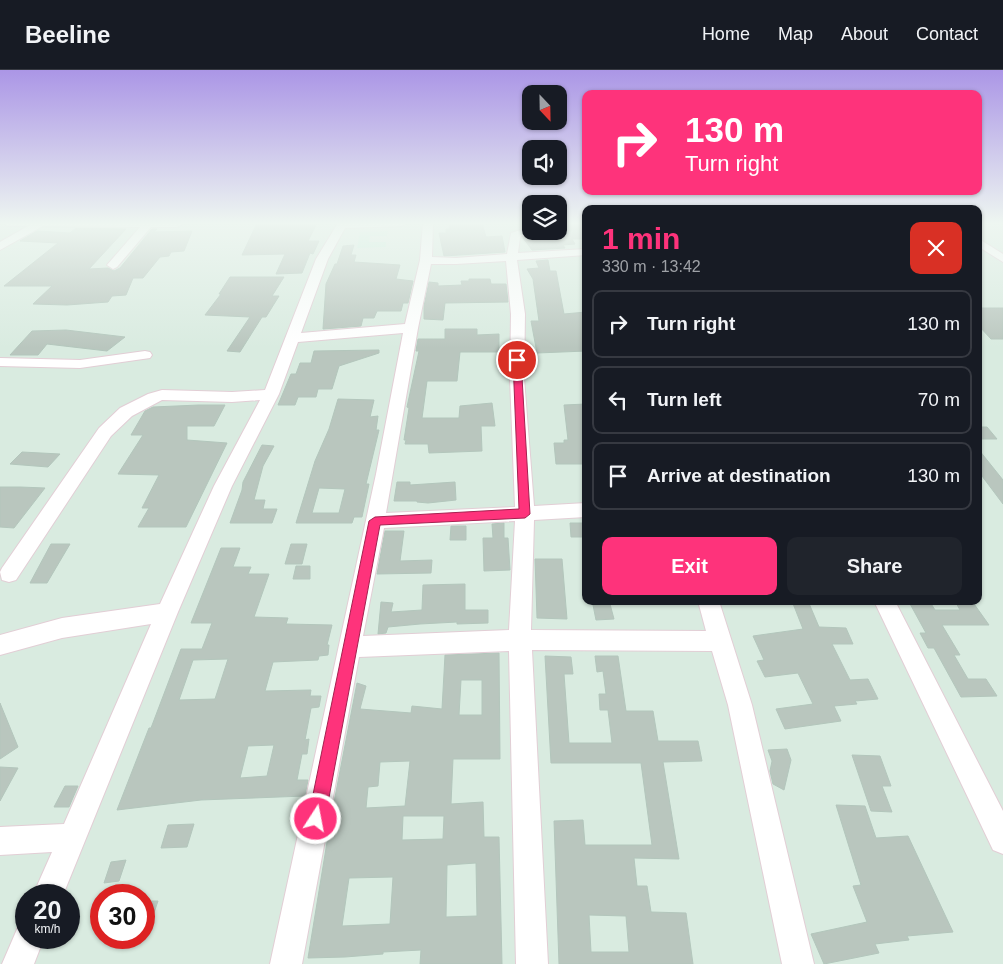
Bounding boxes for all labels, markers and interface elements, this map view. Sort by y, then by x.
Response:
text: Beeline [25,21,110,48]
text: Home [702,24,750,44]
text: Map [778,24,813,44]
text: About [841,24,888,44]
text: Contact [916,24,978,44]
north arrow [522,85,568,130]
map controls [522,85,567,240]
icon: right [602,110,667,175]
text: 130 m [685,110,784,149]
button: sound [522,140,567,185]
text: Turn right [685,151,778,176]
button: layers [522,195,567,240]
text: 1 min [602,222,680,255]
button: close [910,222,962,274]
text: 330 m · 13:42 [602,258,701,275]
icon: right [604,310,632,338]
text: Turn right [647,313,735,334]
text: 130 m [907,313,960,334]
pin [496,339,538,381]
icon: arrive [503,346,531,374]
icon: left [604,386,632,414]
text: Turn left [647,389,722,410]
text: 70 m [918,389,960,410]
icon: arrive [604,462,632,490]
text: Arrive at destination [647,465,831,486]
text: 130 m [907,465,960,486]
button: Exit [602,537,777,595]
button: Share [787,537,962,595]
position arrow [289,792,341,844]
speed limit sign: 30 [90,884,155,949]
text: 20 [34,896,61,924]
text: km/h [34,922,61,936]

